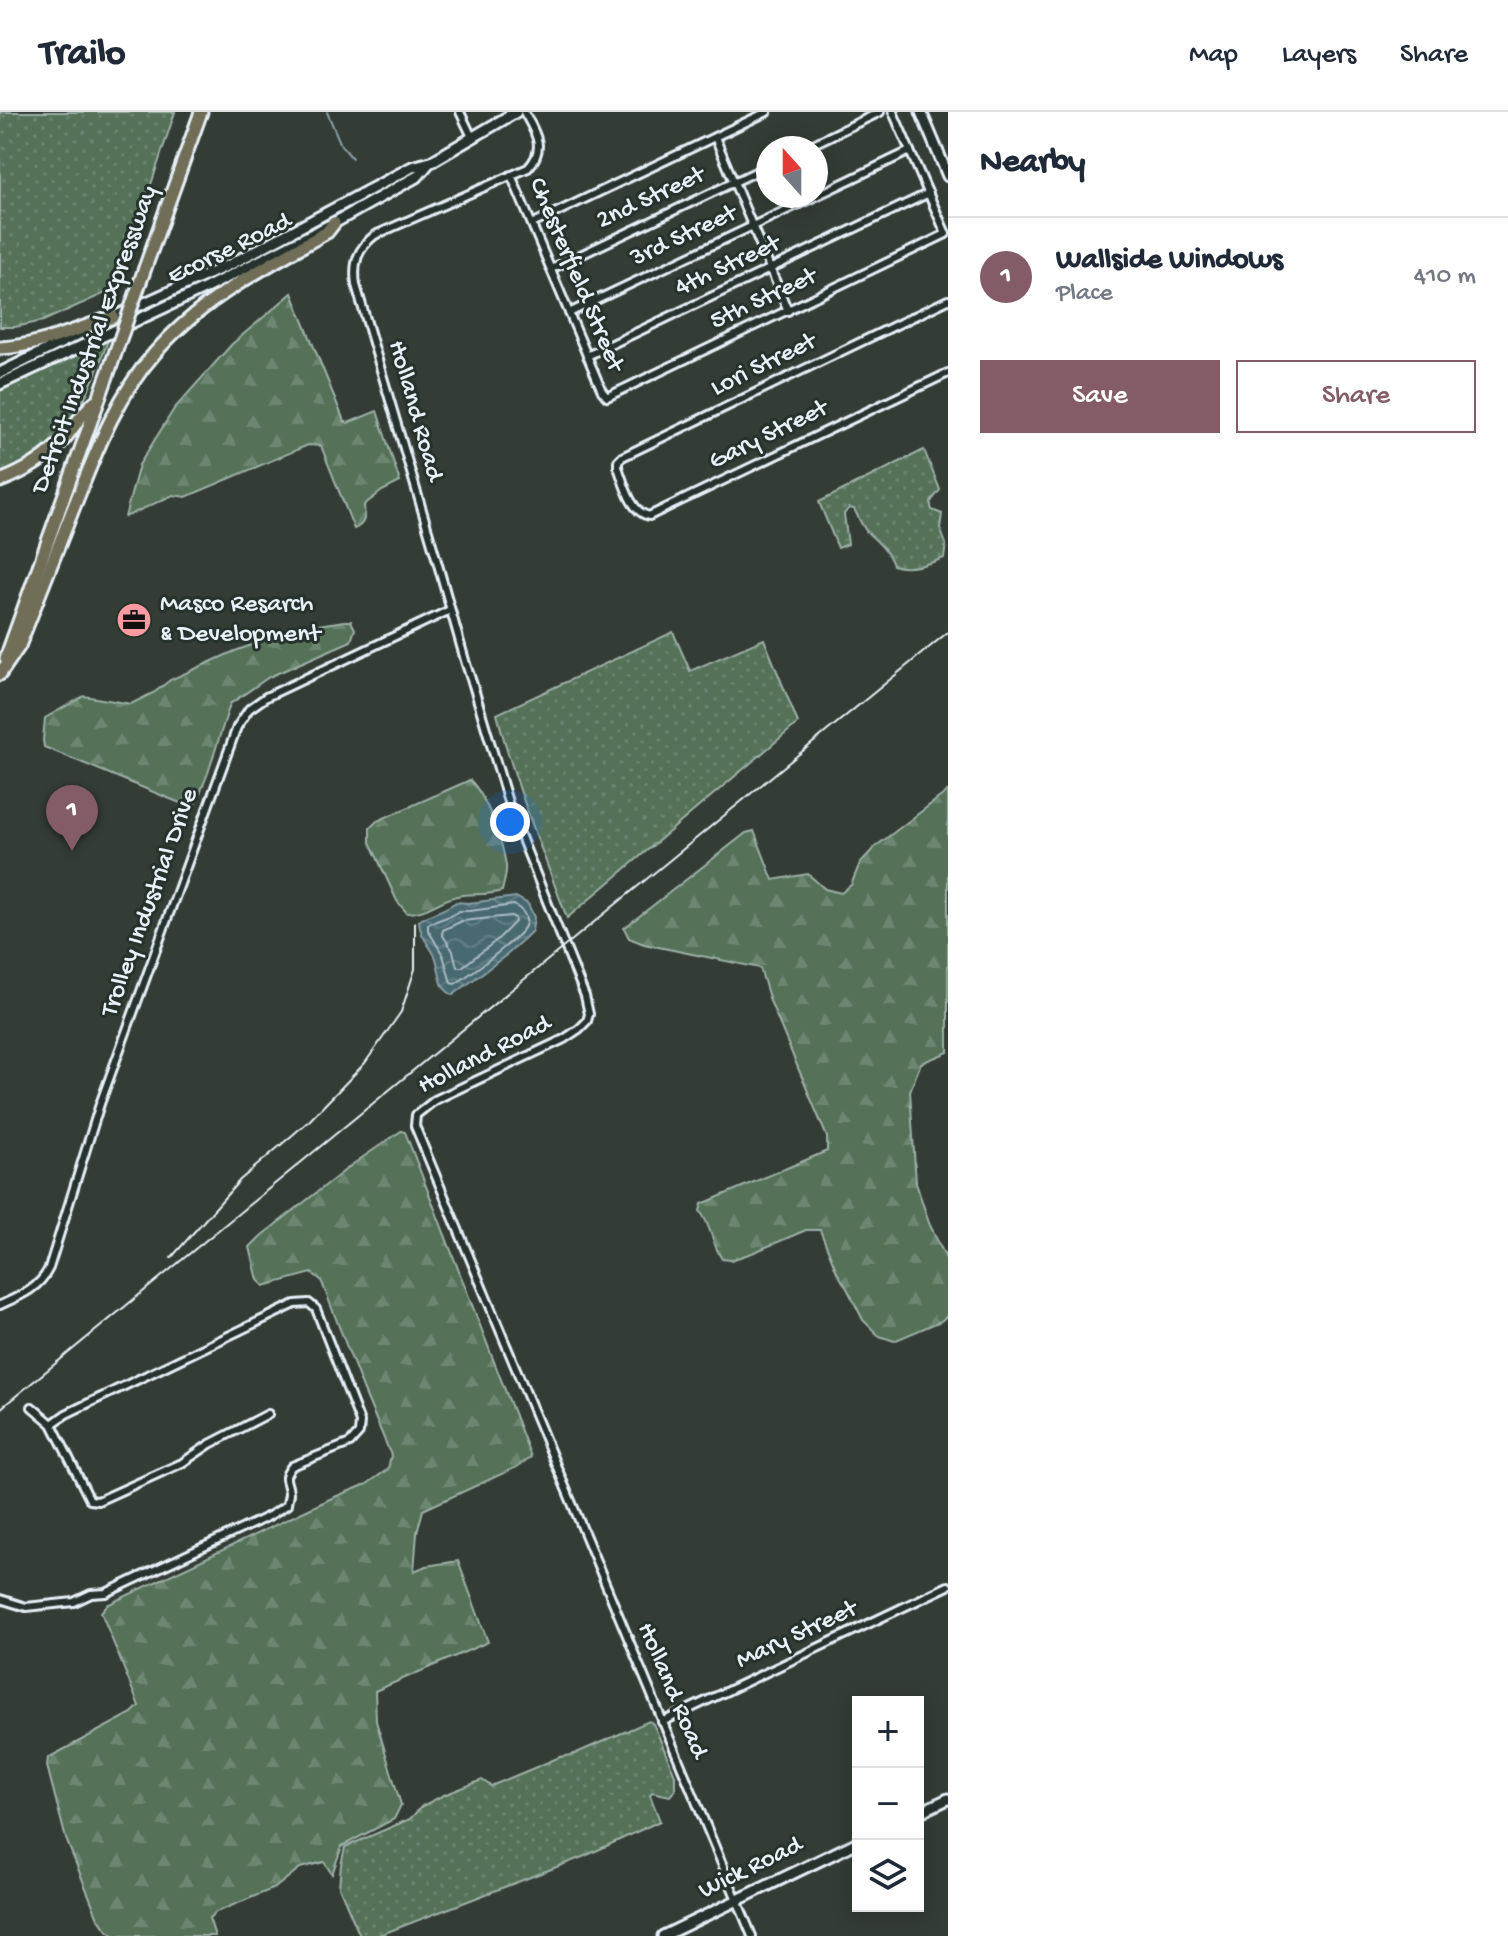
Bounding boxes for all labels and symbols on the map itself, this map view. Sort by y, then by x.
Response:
north arrow [756,136,828,208]
street label: 2nd Street [592,159,712,238]
street label: Chesterfield Street [520,173,631,379]
street label: Detroit Industrial Expressway [25,182,166,500]
street label: 3rd Street [625,198,744,275]
street label: Ecorse Road [163,206,298,293]
street label: 4th Street [671,228,788,305]
street label: 5th Street [706,261,824,338]
street label: Lori Street [706,326,824,405]
street label: Holland Road [379,337,449,487]
street label: Gary Street [705,393,836,478]
place label: Masco Resarch & Development [160,590,323,651]
office icon: Masco Resarch & Development [115,601,153,639]
street label: Trolley Industrial Drive [95,784,207,1023]
pin: 1 [46,785,98,851]
your location [490,802,530,842]
street label: Holland Road [413,1009,558,1103]
street label: Mary Street [732,1593,865,1678]
street label: Holland Road [628,1618,714,1765]
street label: Wick Road [694,1830,809,1907]

